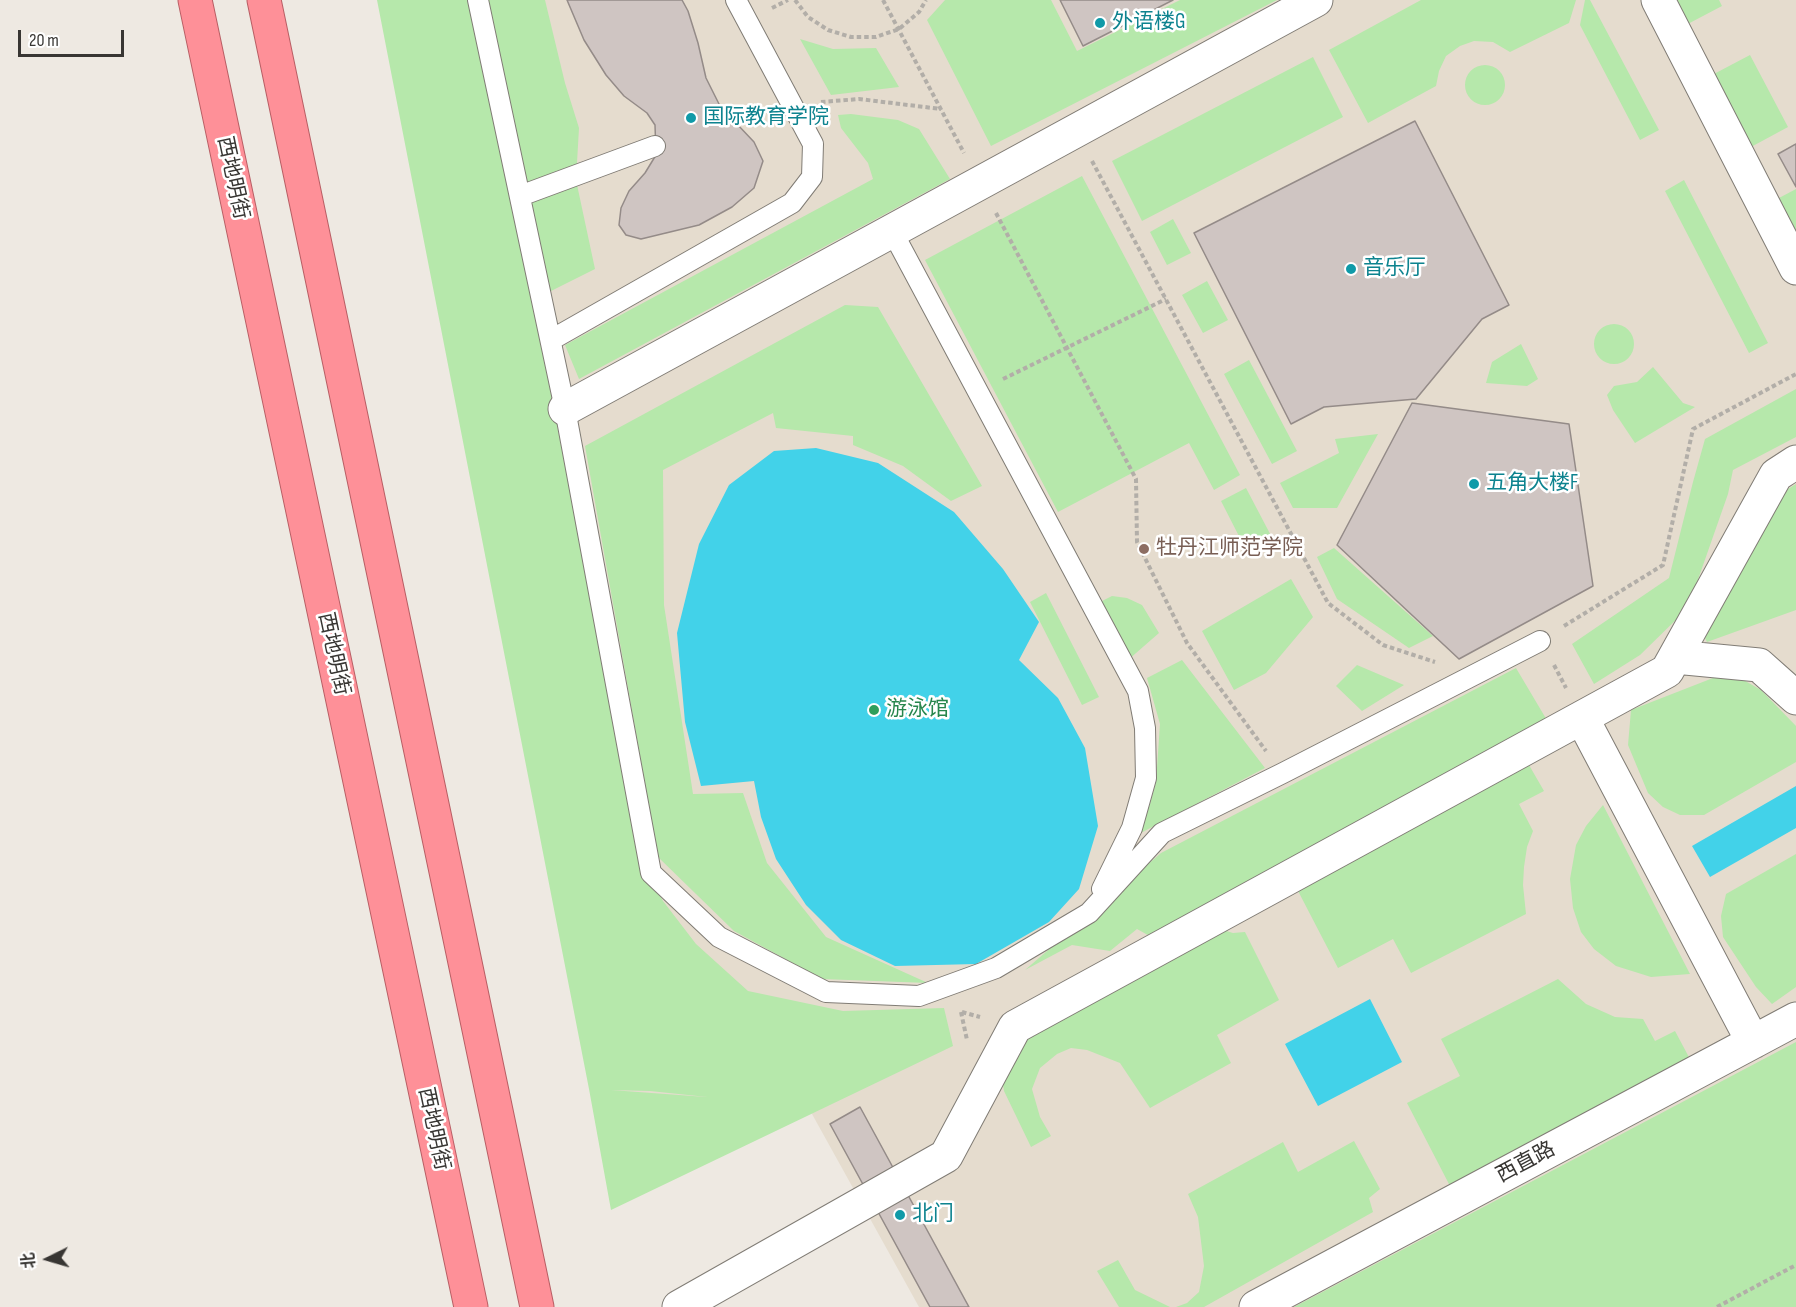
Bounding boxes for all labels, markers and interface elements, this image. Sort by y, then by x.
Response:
place label: 外语楼G [1112,10,1186,36]
marker: 外语楼G [1093,16,1107,30]
scale bar [21,18,128,56]
text: 20 m [29,30,59,51]
place label: 国际教育学院 [703,105,829,131]
marker: 国际教育学院 [684,111,698,125]
street label: 西地明街 [211,134,253,222]
place label: 音乐厅 [1363,256,1426,282]
marker: 音乐厅 [1344,262,1358,276]
place label: 五角大楼F [1486,471,1578,497]
marker: 五角大楼F [1467,477,1481,491]
place label: 牡丹江师范学院 [1156,536,1303,562]
marker: 牡丹江师范学院 [1137,542,1151,556]
street label: 西地明街 [312,610,354,698]
place label: 游泳馆 [886,697,949,723]
marker: 游泳馆 [867,703,881,717]
street label: 西地明街 [412,1085,454,1173]
street label: 西直路 [1492,1137,1560,1189]
place label: 北门 [912,1202,954,1228]
marker: 北门 [893,1208,907,1222]
north arrow [18,1229,78,1289]
text: 北 [19,1252,40,1269]

